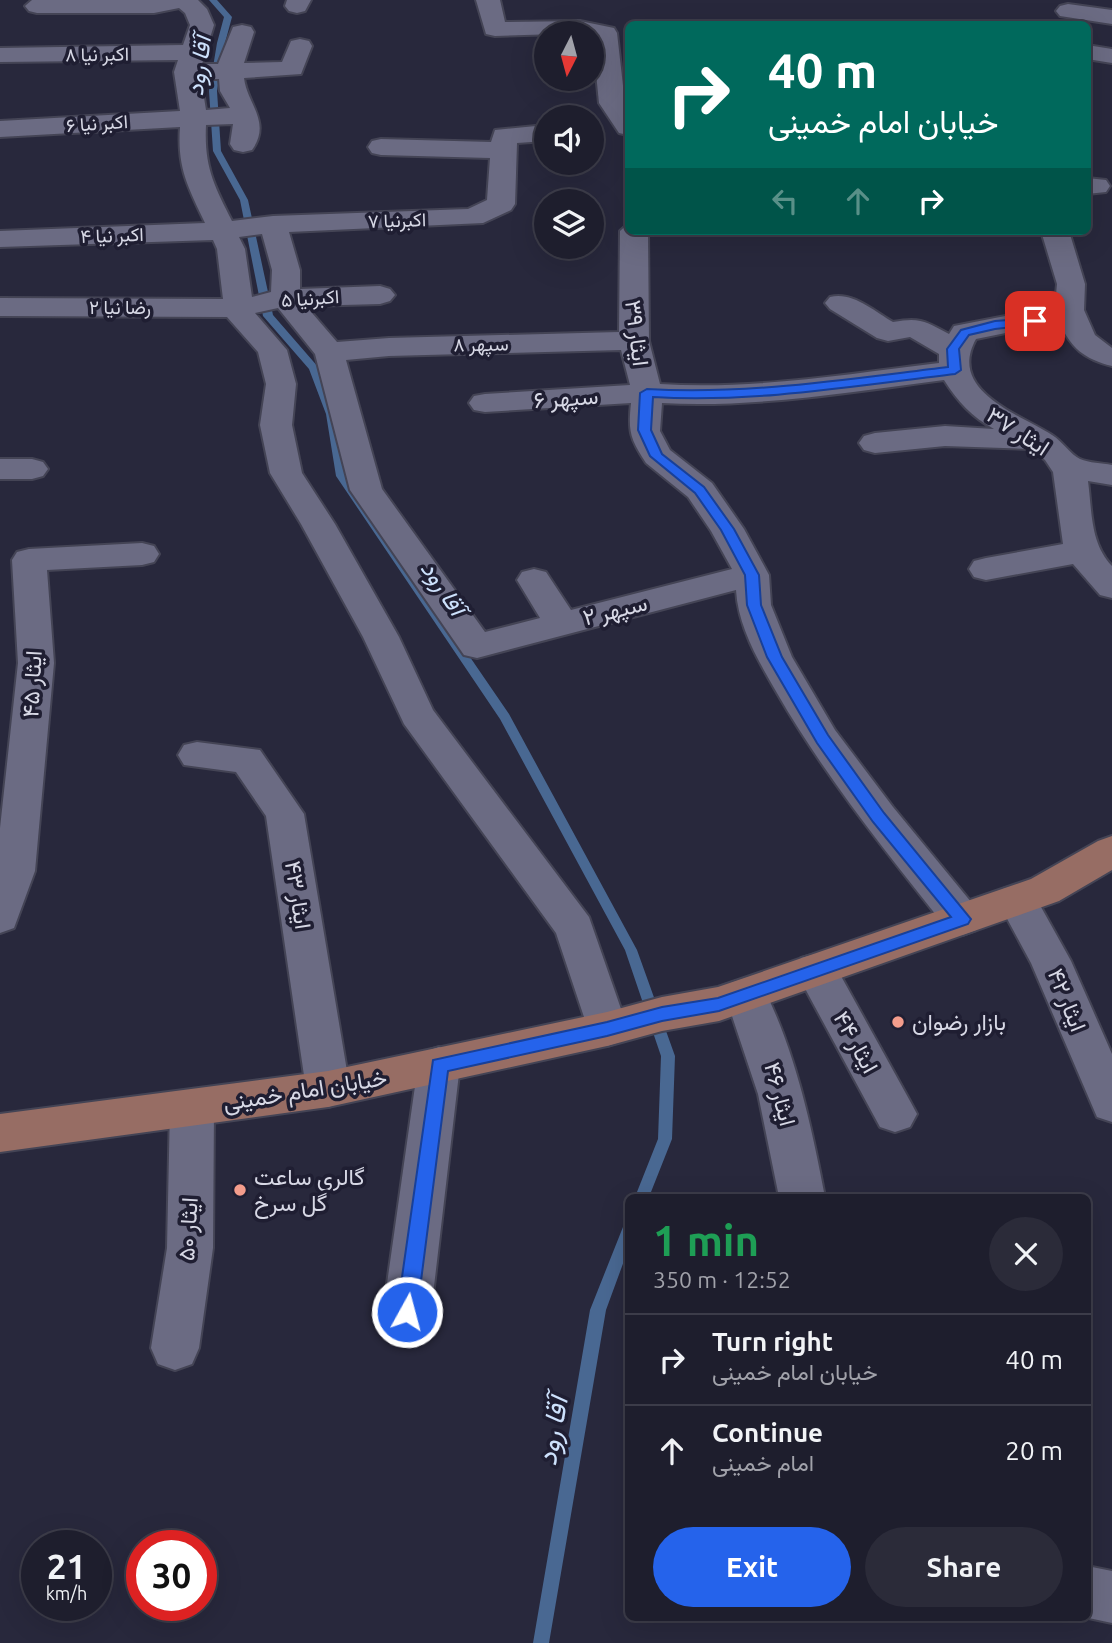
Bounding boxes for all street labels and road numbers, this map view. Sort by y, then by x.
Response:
street label: اکبر نیا ۸ [65,42,129,67]
street label: اکبر نیا ۶ [65,110,129,137]
street label: اکبرنیا ۷ [367,208,427,233]
street label: اکبر نیا ۴ [80,223,144,248]
street label: اکبرنیا ۵ [280,285,340,312]
street label: رضا نیا ۲ [89,296,151,319]
street label: ایثار ۳۹ [618,298,654,368]
street label: سپهر ۸ [453,333,509,358]
street label: سپهر ۶ [533,383,599,416]
street label: ایثار ۳۷ [981,401,1054,462]
street label: سپهر ۲ [580,589,651,633]
street label: ایثار ۴۵ [17,650,49,718]
street label: ایثار ۴۳ [278,859,316,931]
street label: ایثار ۴۲ [1041,965,1091,1036]
street label: ایثار ۴۴ [827,1007,884,1078]
street label: ایثار ۴۶ [757,1059,801,1129]
street label: خیابان امام خمینی [221,1064,389,1118]
street label: ایثار ۵۰ [173,1196,205,1262]

